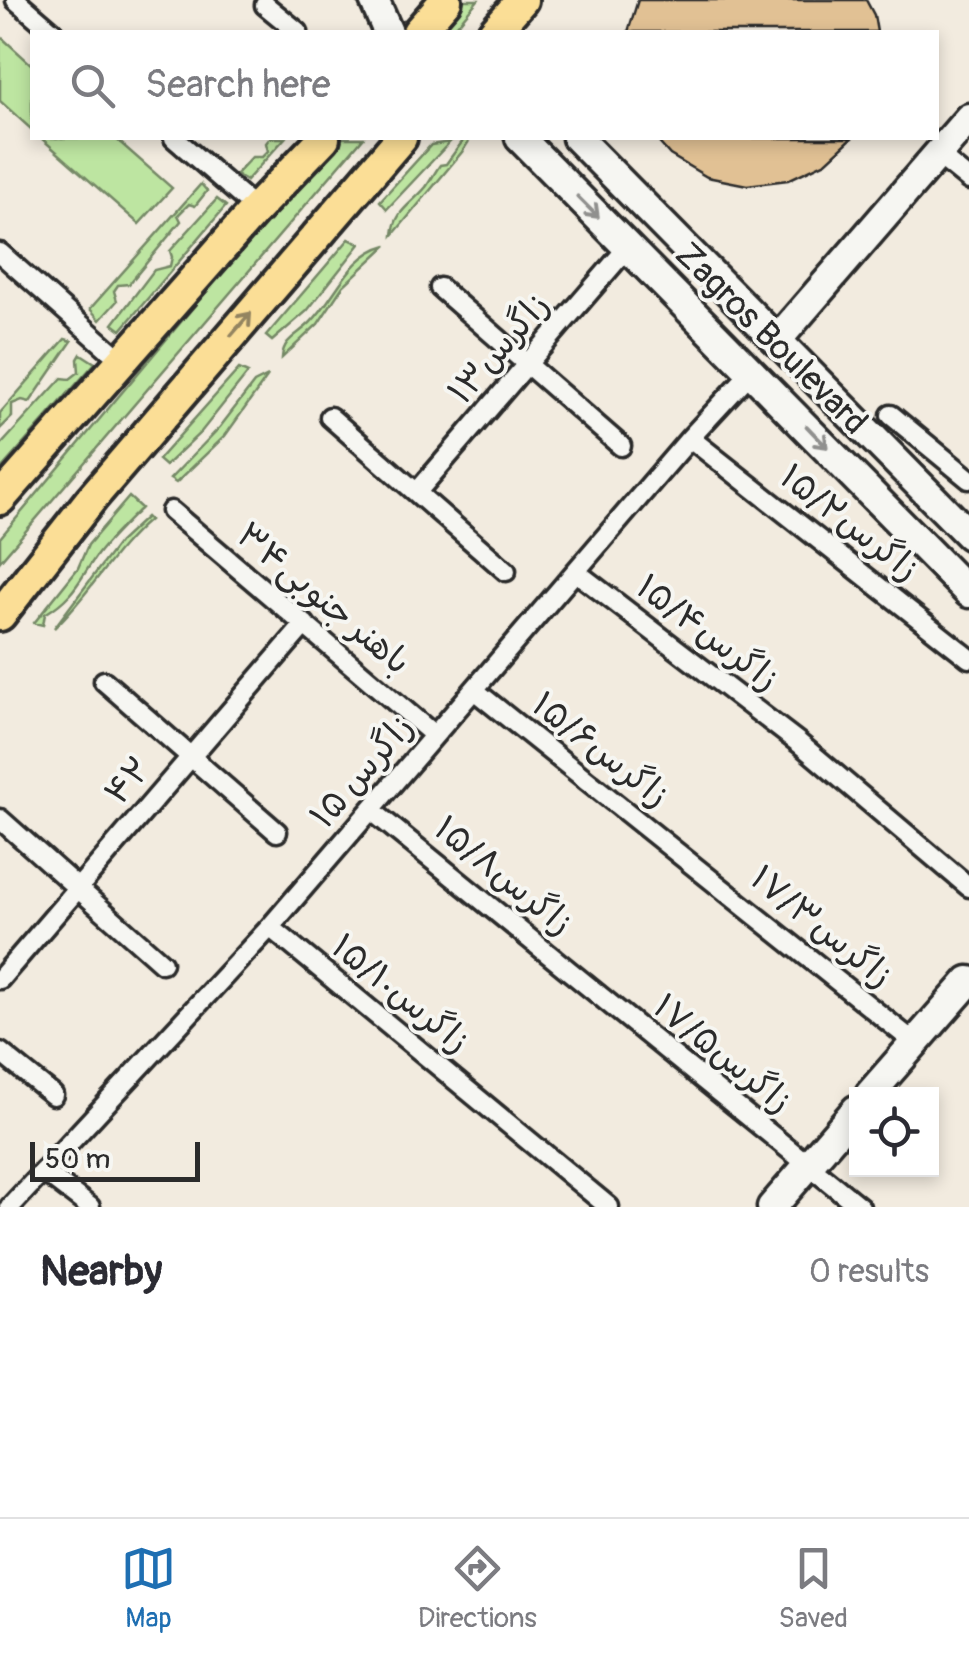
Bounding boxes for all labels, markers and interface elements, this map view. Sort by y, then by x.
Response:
search box [30,30,939,140]
icon: search [65,58,120,113]
text: Search here [145,61,331,109]
one-way arrow [576,194,600,218]
street label: Zagros Boulevard [666,233,877,444]
street label: زاگرس۱۳ [439,284,559,413]
one-way arrow [230,312,252,338]
one-way arrow [805,425,829,449]
street label: زاگرس۱۵/۲ [771,455,928,591]
street label: باهنر جنوبی۳۴ [227,513,419,684]
street label: زاگرس۱۵/۴ [627,565,787,701]
street label: زاگرس۱۵/۶ [523,682,678,817]
street label: زاگرس ۱۵ [300,706,423,837]
street label: ۴۲ [95,747,161,814]
street label: زاگرس۱۵/۸ [425,807,582,945]
street label: زاگرس۱۷/۳ [741,856,901,997]
street label: زاگرس۱۵/۱۰ [322,925,478,1063]
street label: زاگرس۱۷/۵ [644,985,801,1123]
map controls [849,1087,939,1177]
button: locate [849,1087,939,1177]
scale bar [30,1137,200,1182]
text: 50 m [45,1142,110,1177]
text: Nearby [40,1246,162,1298]
text: 0 results [809,1252,929,1292]
tab: Map [121,1541,176,1636]
tab: Directions [418,1541,537,1636]
tab: Saved [779,1541,848,1636]

